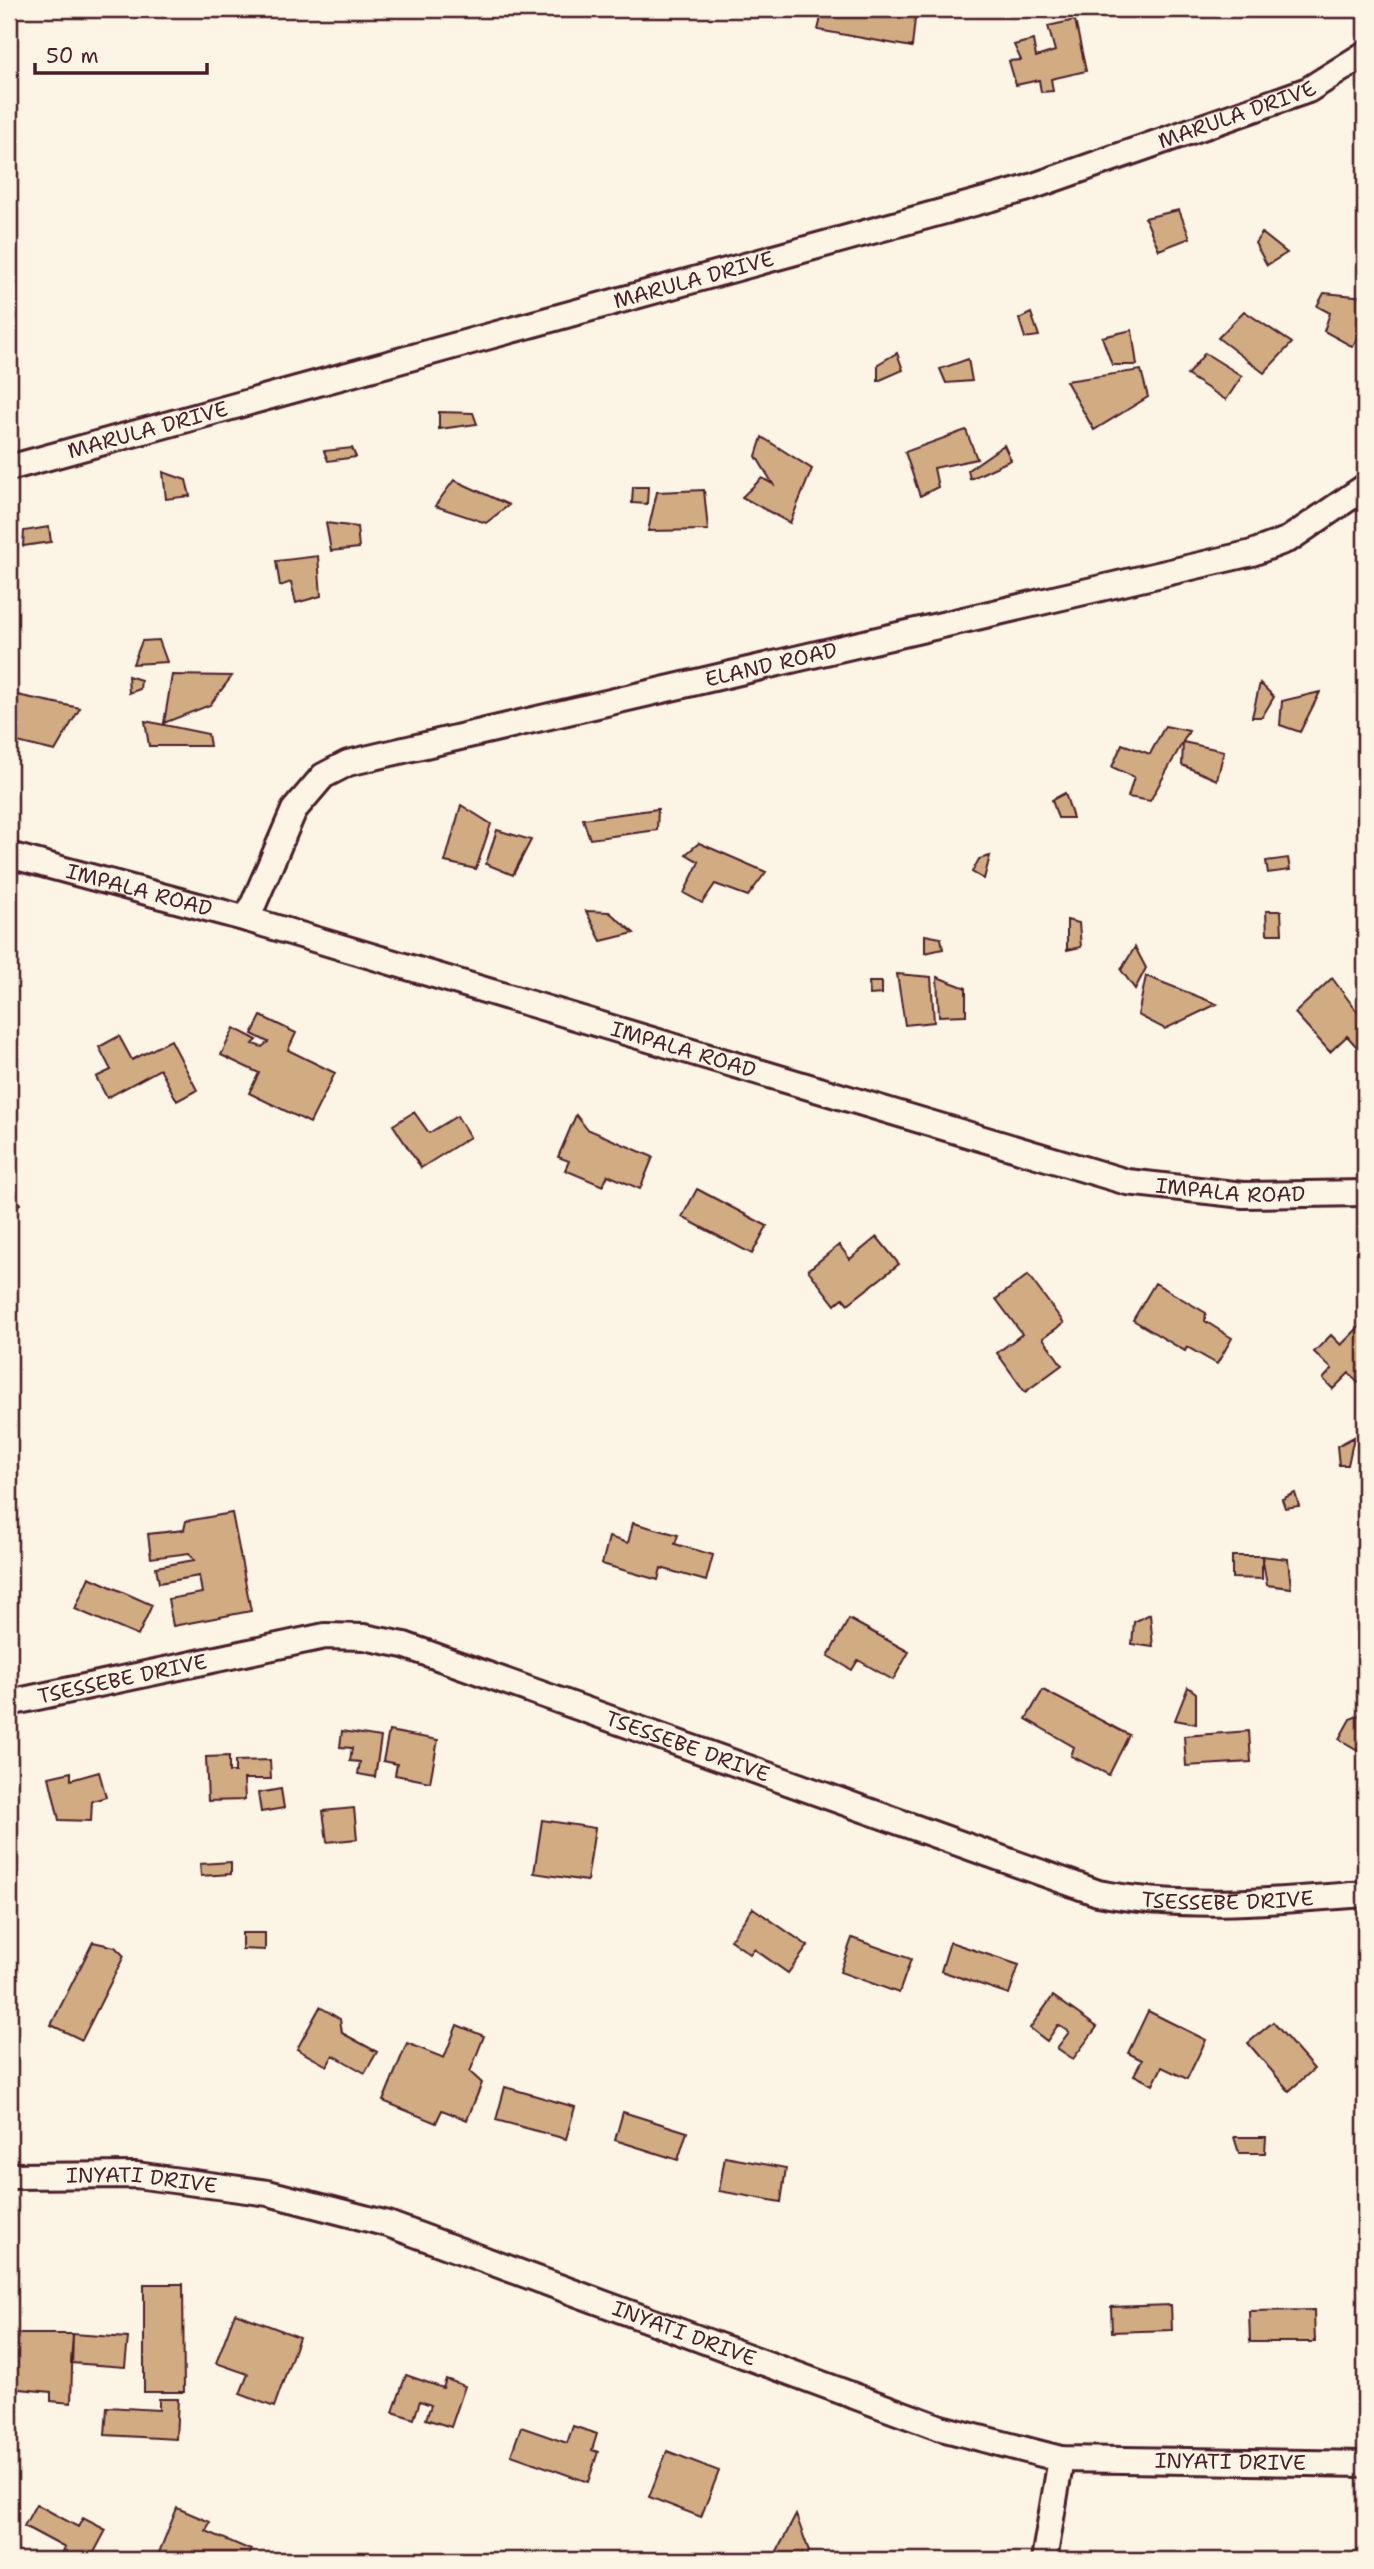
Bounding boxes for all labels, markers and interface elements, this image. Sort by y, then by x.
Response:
scale bar [35,32,206,76]
text: 50 m [46,42,99,70]
street label: MARULA DRIVE [1154,74,1322,155]
street label: MARULA DRIVE [610,245,777,315]
street label: MARULA DRIVE [65,395,231,465]
street label: ELAND ROAD [703,636,840,694]
street label: IMPALA ROAD [63,857,215,923]
street label: IMPALA ROAD [608,1015,759,1084]
street label: IMPALA ROAD [1154,1171,1306,1209]
street label: TSESSEBE DRIVE [35,1647,210,1711]
street label: TSESSEBE DRIVE [602,1704,773,1789]
street label: TSESSEBE DRIVE [1140,1884,1315,1917]
street label: INYATI DRIVE [66,2161,219,2200]
street label: INYATI DRIVE [608,2294,760,2373]
street label: INYATI DRIVE [1155,2447,1306,2477]

